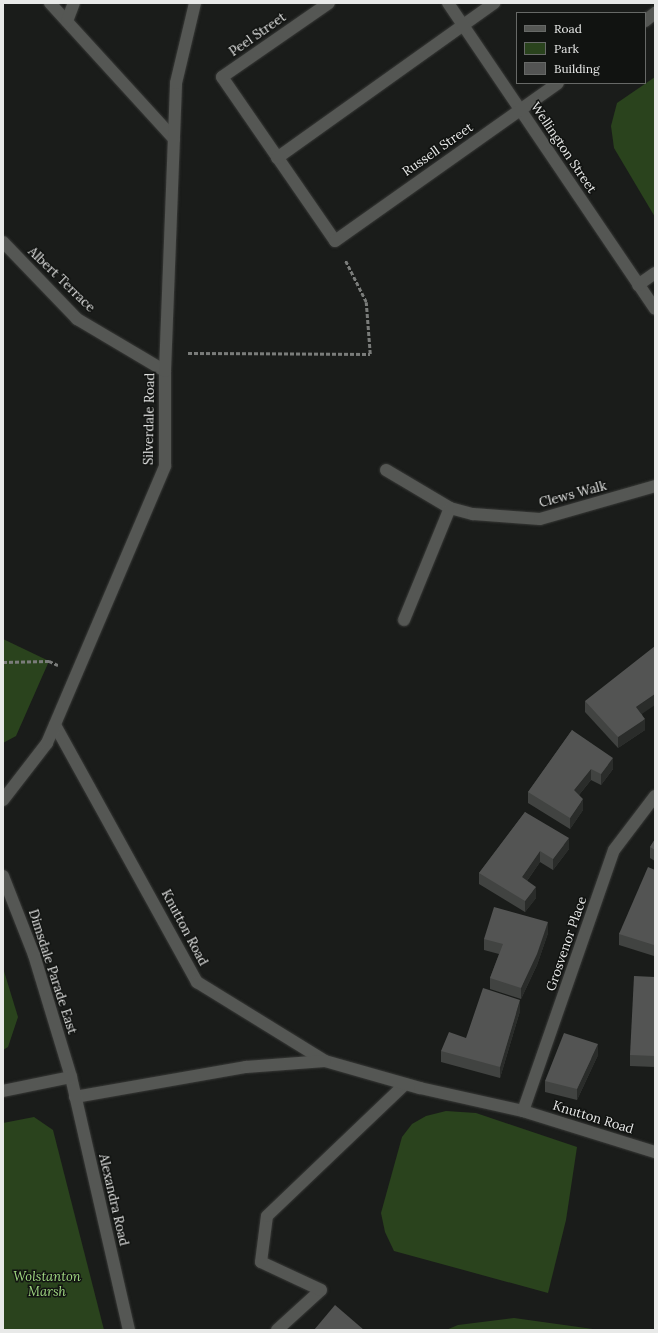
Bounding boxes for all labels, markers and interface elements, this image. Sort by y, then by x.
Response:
street label: Peel Street [227,10,289,60]
legend [516,12,646,84]
text: Road [554,21,582,36]
text: Park [554,41,579,56]
text: Building [554,61,600,76]
street label: Wellington Street [527,100,599,196]
street label: Russell Street [400,120,476,180]
street label: Albert Terrace [24,244,98,316]
street label: Silverdale Road [141,373,159,465]
street label: Clews Walk [538,479,608,511]
street label: Knutton Road [157,887,211,969]
street label: Grosvenor Place [543,895,591,993]
street label: Dimsdale Parade East [24,908,80,1036]
street label: Knutton Road [551,1098,635,1138]
street label: Alexandra Road [95,1153,131,1247]
park label: Wolstanton Marsh [13,1270,81,1301]

